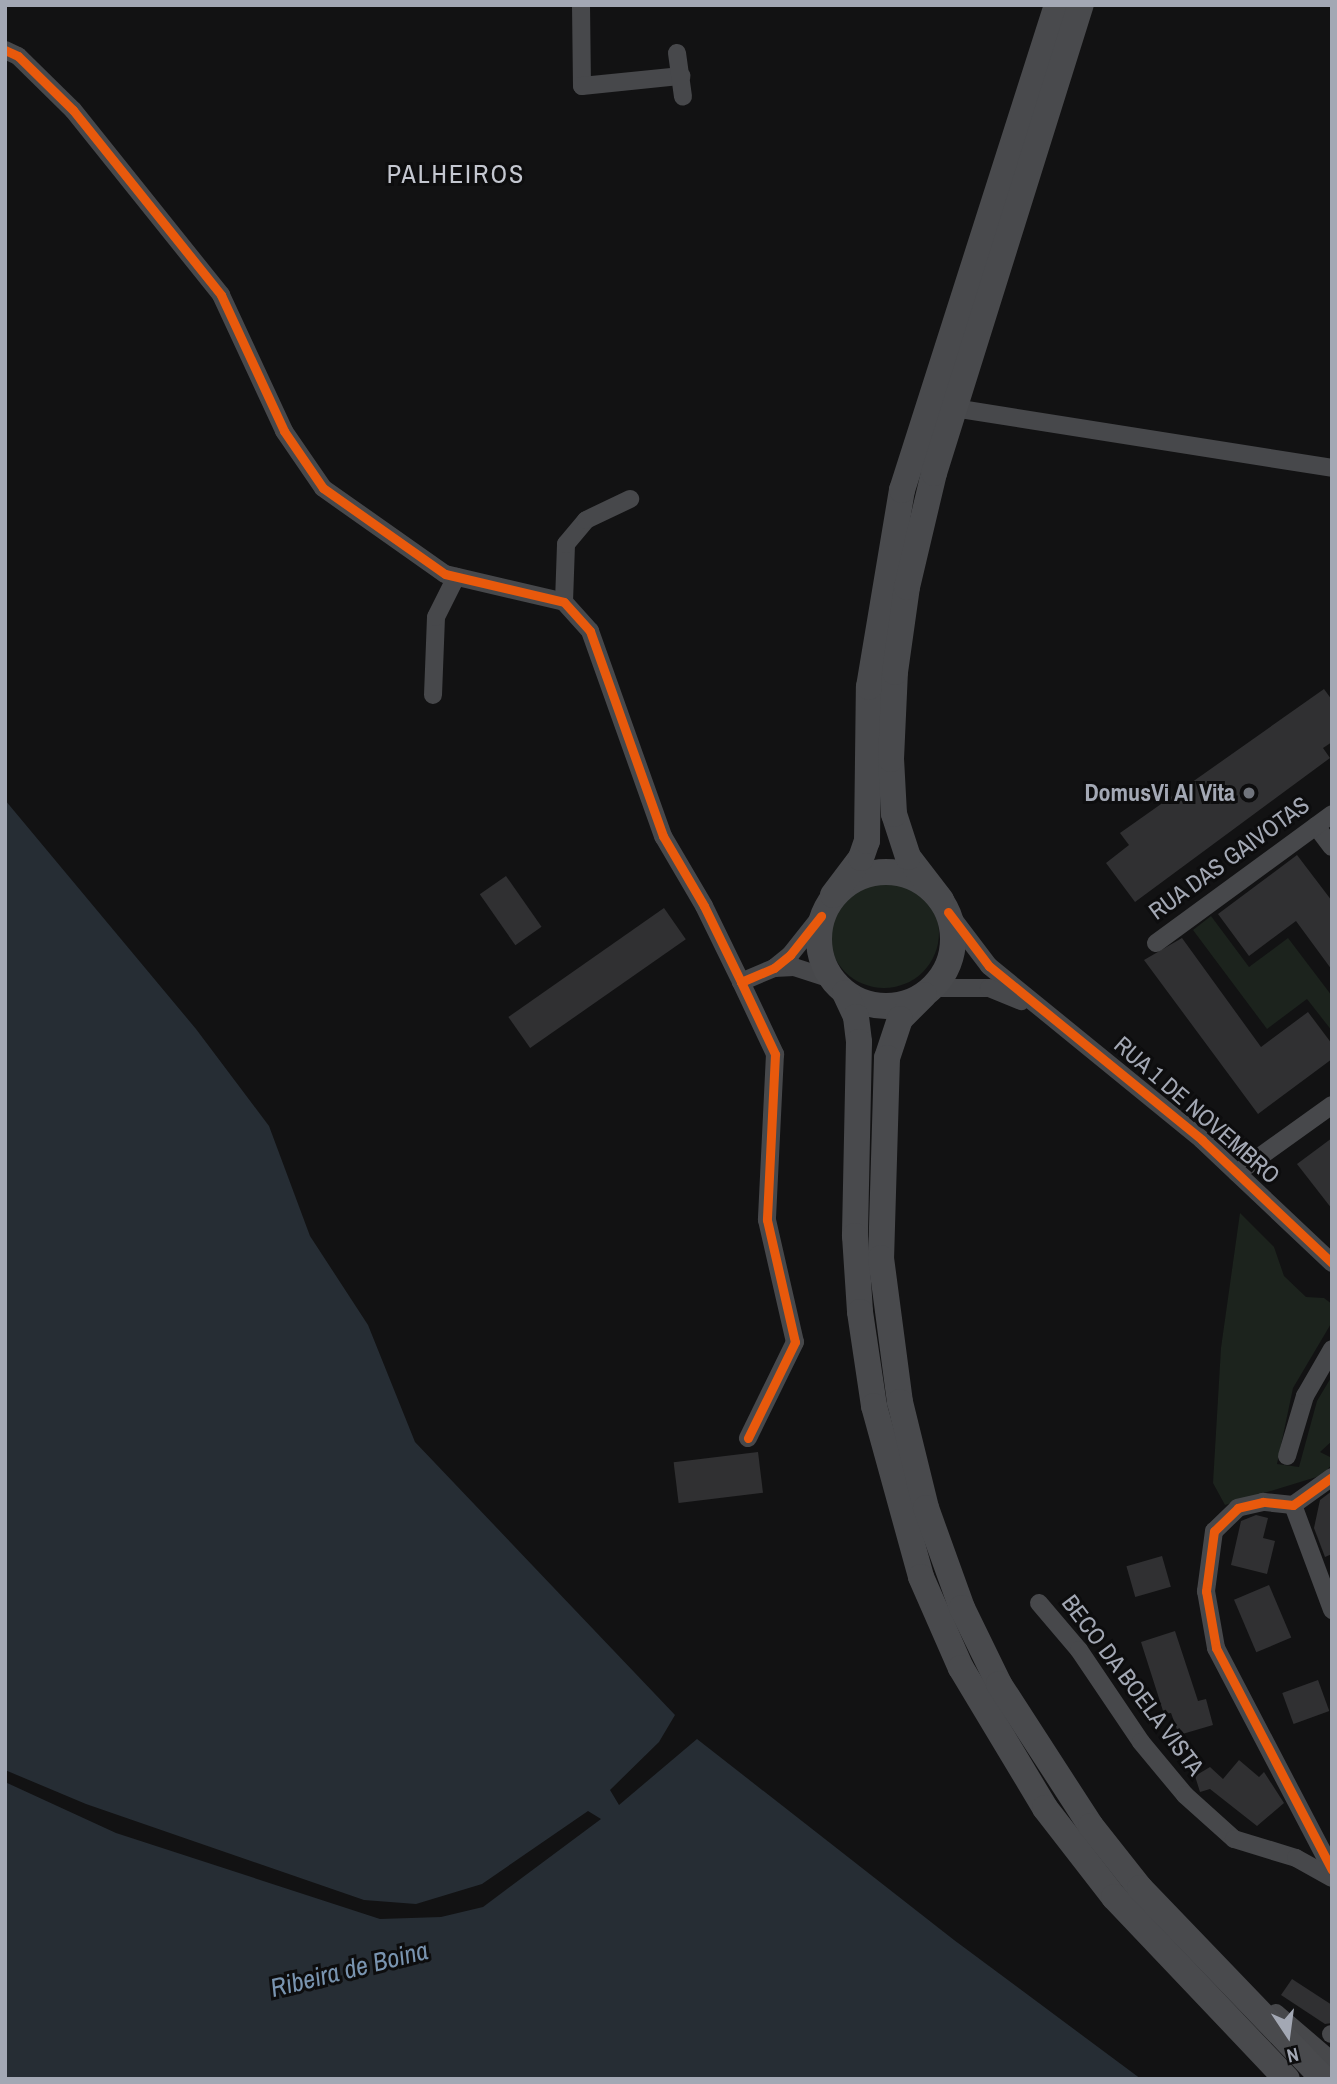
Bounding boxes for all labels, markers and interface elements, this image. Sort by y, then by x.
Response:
district label: PALHEIROS [388,158,524,190]
place label: DomusVi Al Vita [1084,779,1235,807]
marker: DomusVi Al Vita [1241,785,1257,801]
street label: RUA DAS GAIVOTAS [1143,790,1315,926]
street label: RUA 1 DE NOVEMBRO [1108,1030,1286,1190]
street label: BECO DA BOELA VISTA [1055,1588,1211,1782]
water label: Ribeira de Boina [267,1934,431,2004]
north arrow [1253,2000,1323,2070]
text: N [1284,2042,1301,2069]

